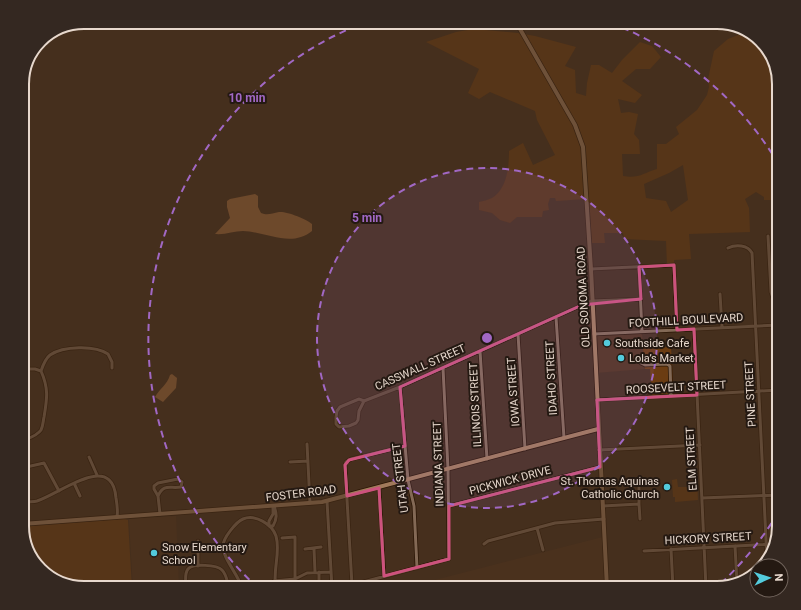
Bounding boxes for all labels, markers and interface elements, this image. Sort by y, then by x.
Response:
text: 10 min [228,91,266,105]
text: 5 min [352,211,382,225]
street label: OLD SONOMA ROAD [574,246,593,348]
street label: FOOTHILL BOULEVARD [628,311,744,330]
centre of rings [480,331,494,345]
place label: Southside Cafe [615,337,689,350]
marker: Southside Cafe [602,338,612,348]
street label: IDAHO STREET [543,340,560,415]
street label: CASSWALL STREET [373,341,468,393]
place label: Lola’s Market [629,352,694,365]
marker: Lola’s Market [616,353,626,363]
street label: IOWA STREET [505,357,522,427]
street label: PINE STREET [742,360,759,427]
street label: ILLINOIS STREET [467,362,484,448]
street label: ROOSEVELT STREET [625,378,727,397]
street label: INDIANA STREET [431,421,446,507]
street label: ELM STREET [683,426,700,491]
street label: UTAH STREET [390,442,411,514]
street label: PICKWICK DRIVE [468,463,552,498]
place label: St. Thomas Aquinas Catholic Church [561,475,659,501]
marker: St. Thomas Aquinas Catholic Church [662,482,672,492]
street label: FOSTER ROAD [265,483,337,504]
street label: HICKORY STREET [664,530,752,547]
place label: Snow Elementary School [162,541,248,567]
marker: Snow Elementary School [149,548,159,558]
north arrow [749,558,789,598]
text: N [772,573,785,582]

